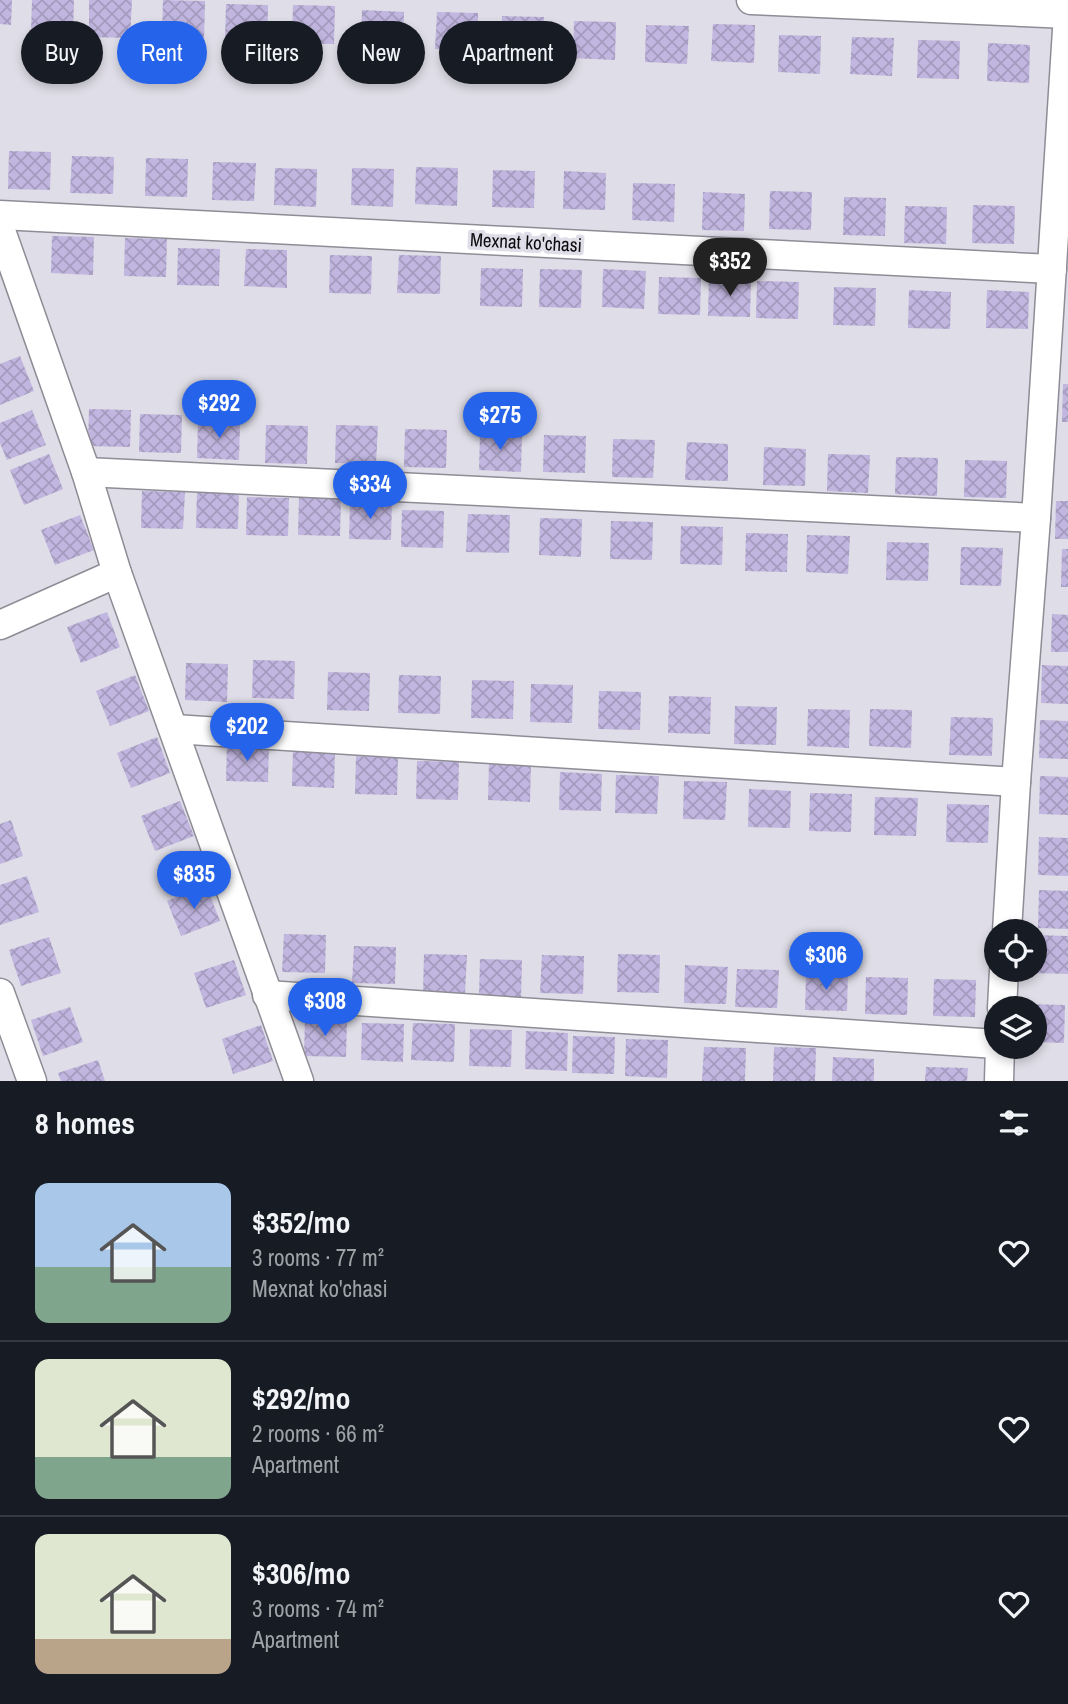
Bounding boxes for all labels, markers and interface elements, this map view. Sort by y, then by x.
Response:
chip: Buy [21,21,103,84]
chip: Rent [117,21,207,84]
chip: Filters [221,21,323,84]
chip: New [337,21,425,84]
chip: Apartment [439,21,577,84]
street label: Mexnat ko'chasi [469,226,583,258]
pin: $352 [689,238,771,298]
text: $352 [709,245,751,276]
pin: $292 [178,380,260,440]
text: $292 [198,387,240,418]
pin: $275 [459,392,541,452]
text: $275 [479,399,521,430]
pin: $334 [329,462,411,521]
text: $334 [349,468,391,499]
pin: $202 [206,704,288,763]
text: $202 [226,710,268,741]
pin: $835 [153,852,235,911]
text: $835 [173,858,215,889]
map controls [984,919,1047,1059]
button: locate [984,919,1047,982]
pin: $306 [785,932,867,992]
text: $306 [805,939,847,970]
pin: $308 [284,978,366,1038]
text: $308 [304,985,346,1016]
button: layers [984,996,1047,1059]
text: 8 homes [35,1103,135,1143]
icon: filters [995,1104,1033,1142]
text: $352/mo [252,1202,350,1242]
icon: home [91,1211,175,1295]
icon: heart [995,1234,1033,1272]
text: 3 rooms · 77 m² [252,1242,384,1273]
text: Mexnat ko'chasi [252,1273,388,1304]
text: $292/mo [252,1378,350,1418]
icon: home [91,1387,175,1471]
icon: heart [995,1410,1033,1448]
text: 2 rooms · 66 m² [252,1418,384,1449]
text: Apartment [252,1449,339,1480]
text: $306/mo [252,1553,350,1593]
icon: home [91,1562,175,1646]
icon: heart [995,1585,1033,1623]
text: 3 rooms · 74 m² [252,1593,384,1624]
text: Apartment [252,1624,339,1655]

